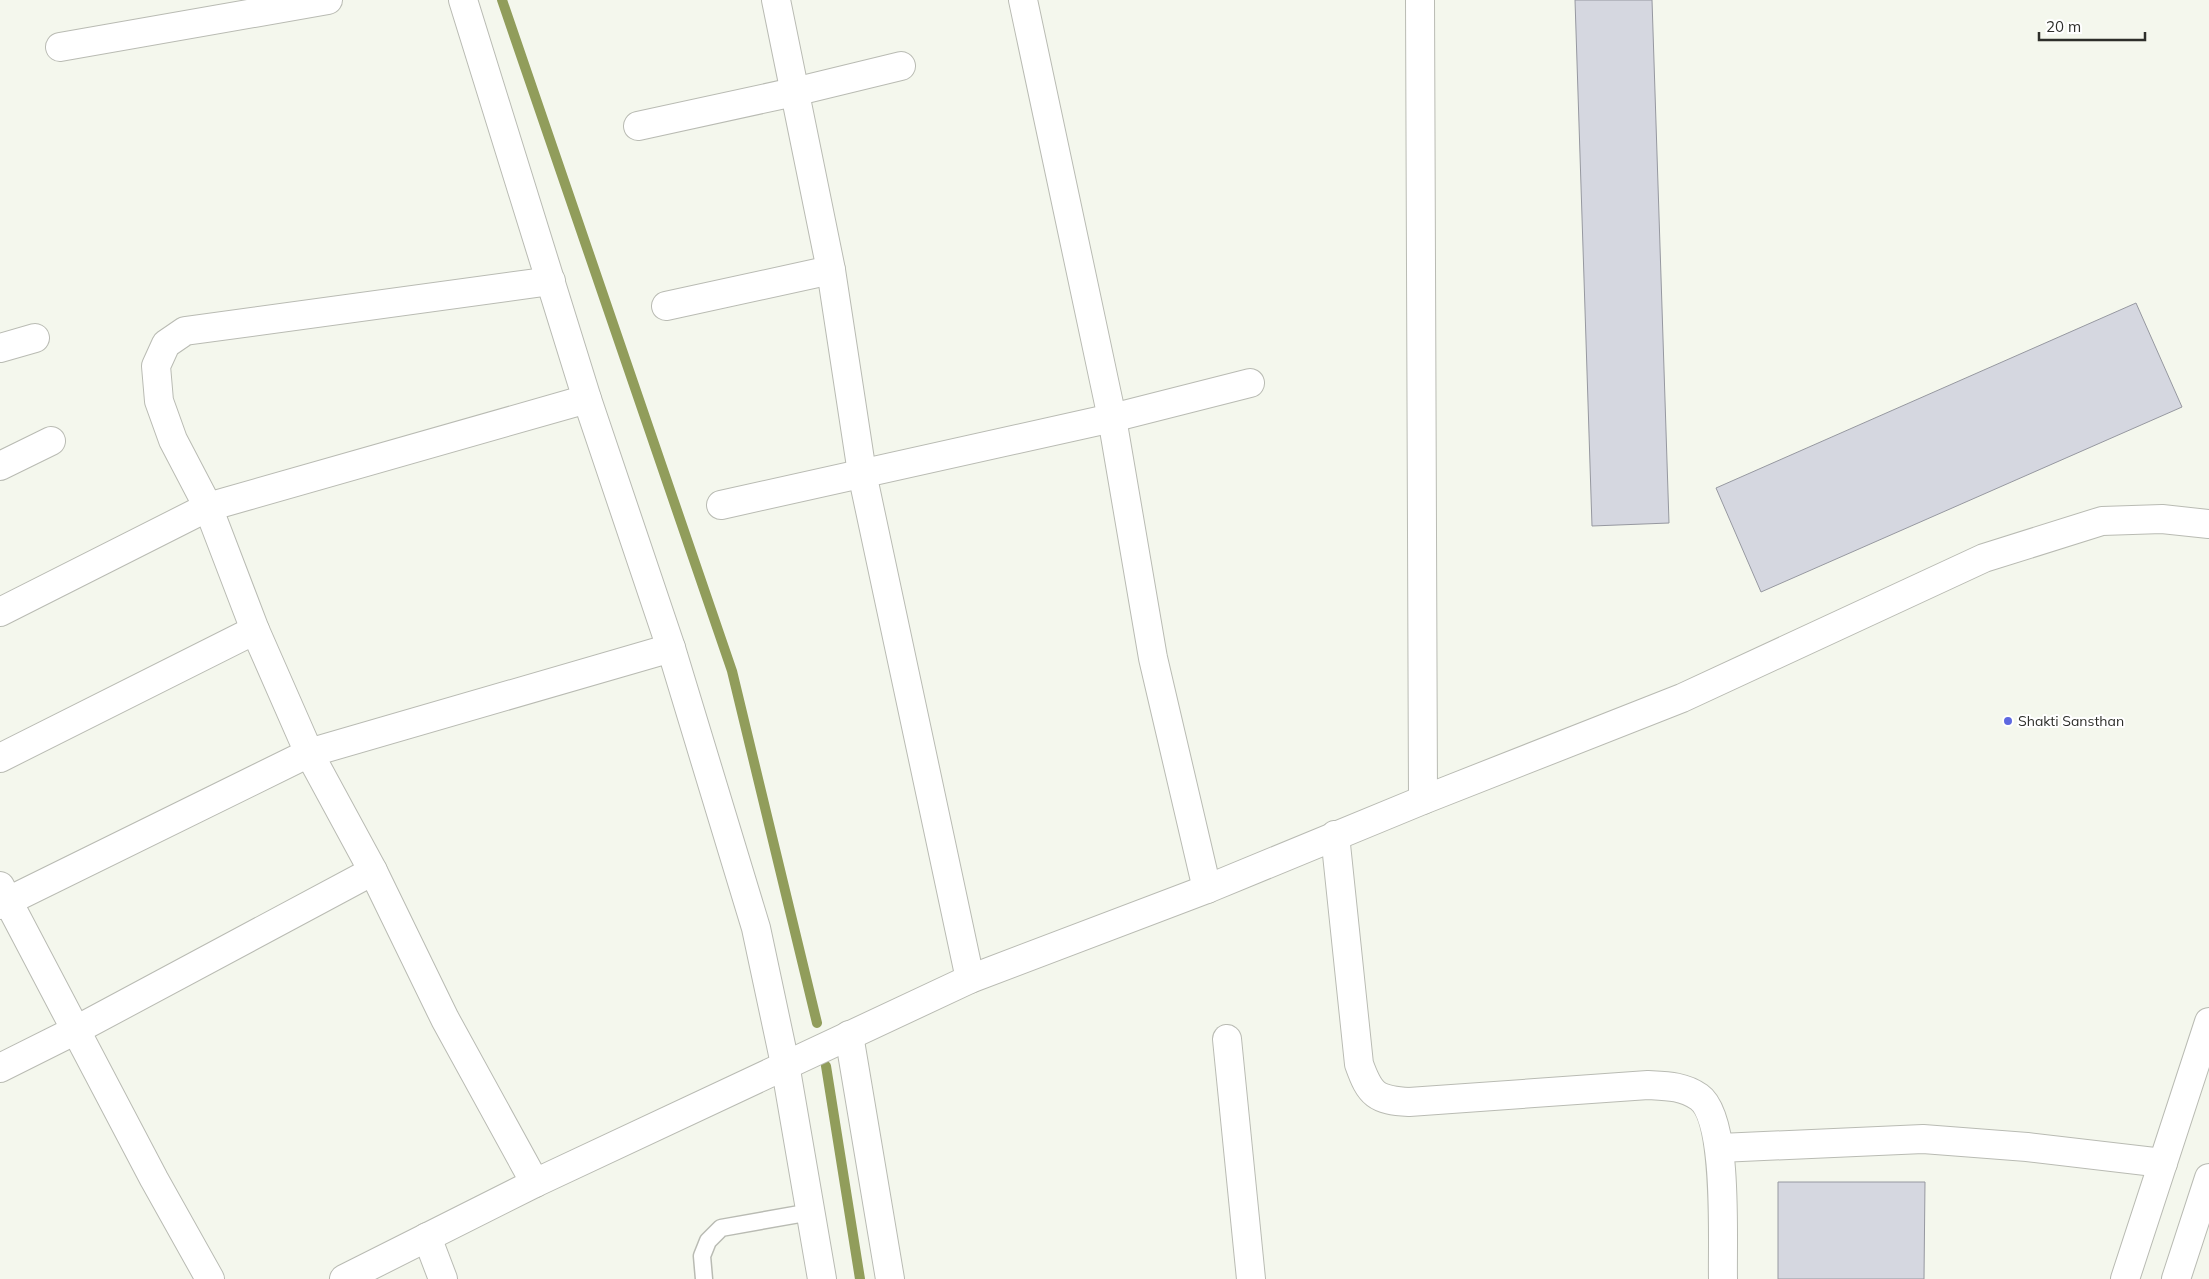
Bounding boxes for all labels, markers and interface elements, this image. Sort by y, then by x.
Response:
scale bar [2039,10,2145,42]
text: 20 m [2046,17,2081,36]
place label: Shakti Sansthan [2018,712,2124,730]
marker: Shakti Sansthan [2002,715,2014,727]

